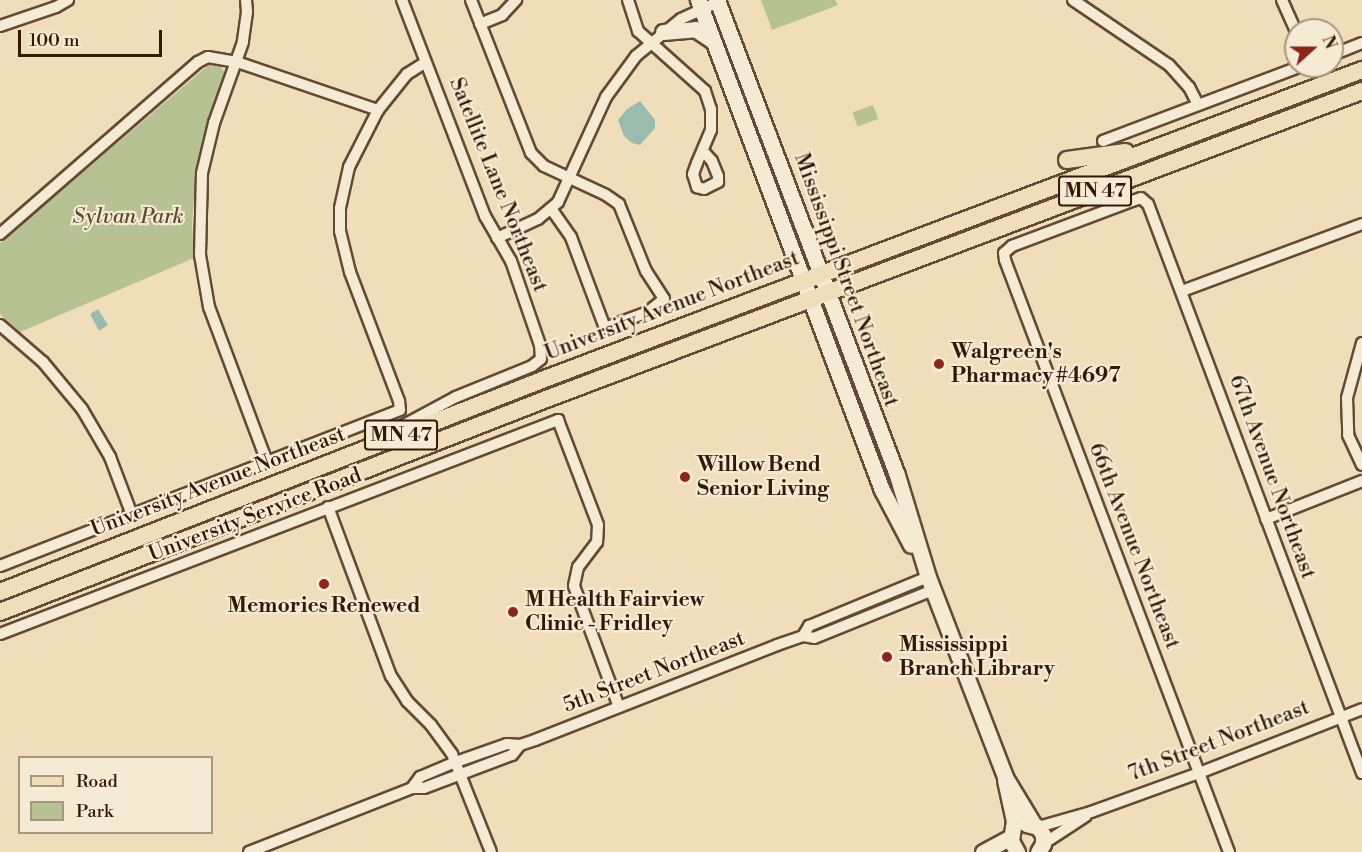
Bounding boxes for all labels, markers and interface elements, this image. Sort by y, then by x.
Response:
scale bar [21,18,165,56]
north arrow [1284,18,1344,78]
text: 100 m [29,29,80,52]
text: N [1317,33,1341,52]
street label: Satellite Lane Northeast [443,74,553,296]
street label: Mississippi Street Northeast [788,150,904,410]
road number: MN 47 [1058,174,1132,208]
park label: Sylvan Park [73,204,183,230]
street label: University Avenue Northeast [541,246,803,366]
place label: Walgreen's Pharmacy #4697 [951,339,1121,389]
marker: Walgreen's Pharmacy #4697 [932,357,946,371]
street label: 67th Avenue Northeast [1223,372,1321,582]
road number: MN 47 [364,418,438,452]
street label: University Avenue Northeast [87,422,349,542]
street label: 66th Avenue Northeast [1083,439,1185,653]
place label: Willow Bend Senior Living [697,452,829,502]
street label: University Service Road [145,463,365,567]
marker: Willow Bend Senior Living [678,470,692,484]
marker: Memories Renewed [317,577,331,591]
place label: M Health Fairview Clinic - Fridley [525,587,704,637]
place label: Memories Renewed [228,593,420,619]
marker: M Health Fairview Clinic - Fridley [506,605,520,619]
street label: 5th Street Northeast [560,626,748,718]
place label: Mississippi Branch Library [899,632,1054,682]
marker: Mississippi Branch Library [880,650,894,664]
street label: 7th Street Northeast [1125,695,1313,787]
legend [18,756,213,834]
text: Road [76,770,118,793]
text: Park [76,800,113,823]

